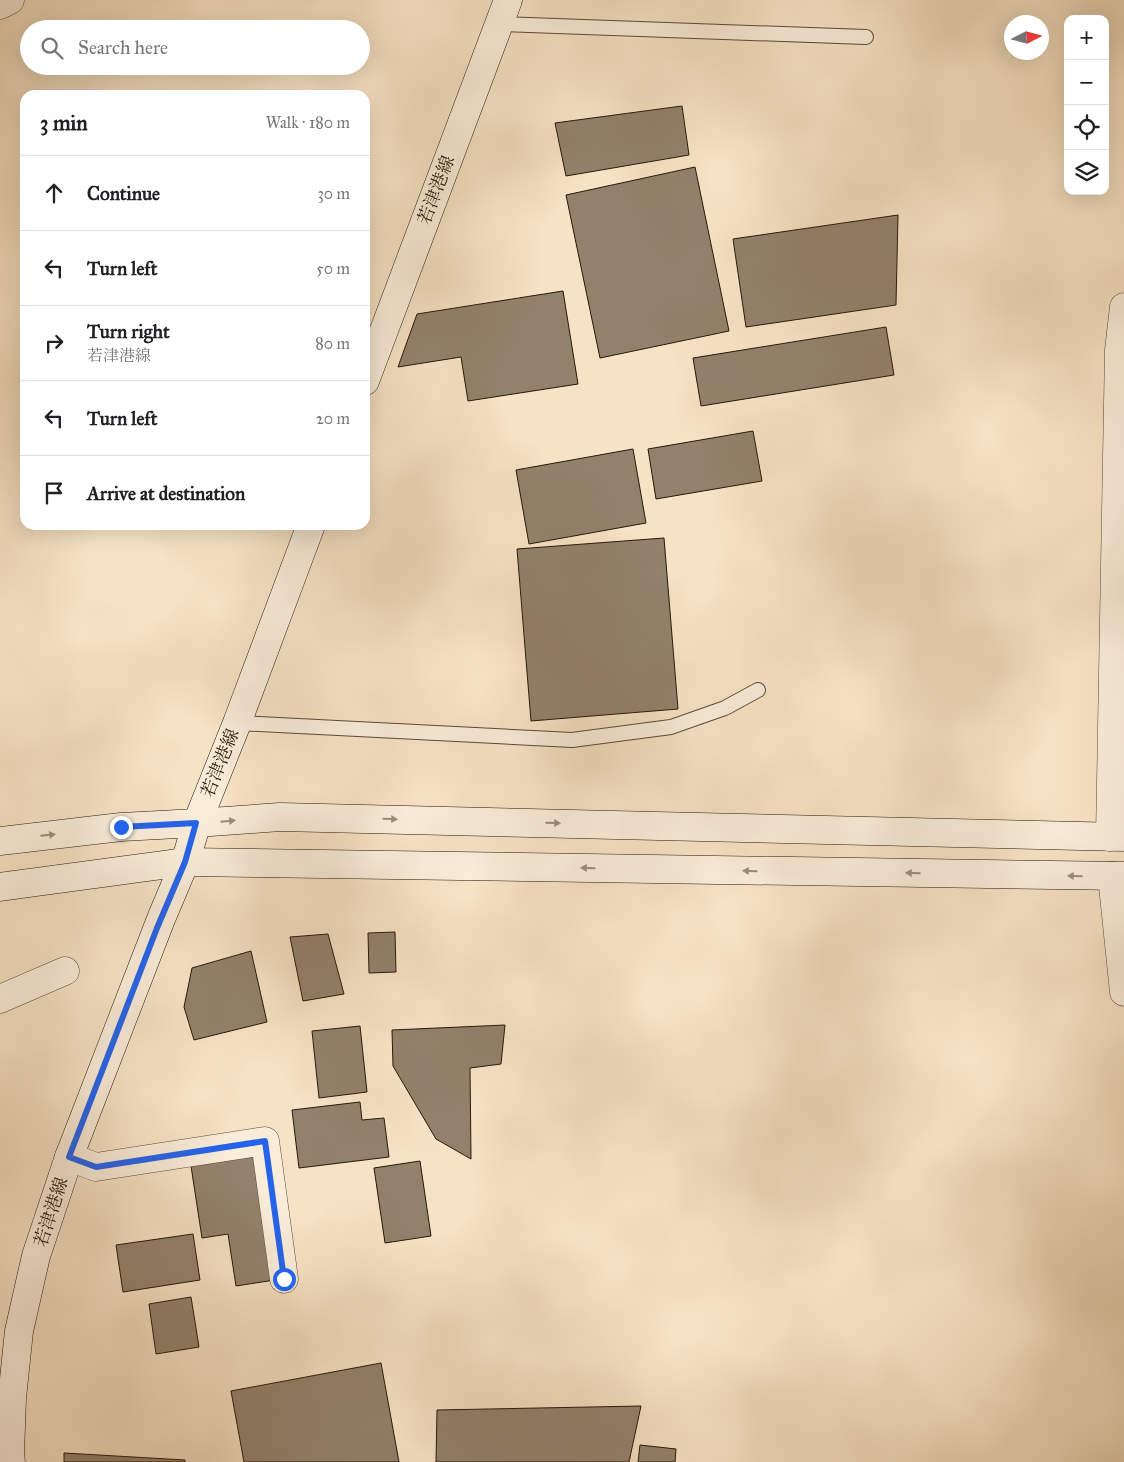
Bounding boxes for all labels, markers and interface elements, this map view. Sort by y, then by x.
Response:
north arrow [1004,15,1049,60]
map controls [1064,15,1109,195]
button: + [1064,15,1109,60]
search box [20,20,370,75]
icon: search [38,34,66,62]
text: Search here [78,36,168,59]
button: − [1064,60,1109,105]
button: locate [1064,105,1109,150]
text: 3 min [40,110,88,136]
text: Walk · 180 m [266,113,350,132]
button: layers [1064,150,1109,195]
street label: 若津港線 [413,152,459,228]
icon: ahead [40,179,68,207]
text: Continue [87,182,160,205]
text: 30 m [317,184,350,203]
icon: left [40,254,68,282]
text: Turn left [87,257,157,280]
text: 50 m [316,259,350,278]
text: Turn right [87,320,170,343]
icon: right [40,329,68,357]
text: 80 m [315,334,350,353]
text: 若津港線 [87,346,151,365]
icon: left [40,404,68,432]
text: Turn left [87,407,157,430]
text: 20 m [316,409,350,428]
icon: arrive [40,479,68,507]
text: Arrive at destination [87,482,245,505]
street label: 若津港線 [196,726,244,800]
one-way arrow [382,815,398,823]
route end [110,816,133,839]
one-way arrow [220,816,236,824]
one-way arrow [545,819,561,827]
one-way arrow [41,831,57,839]
one-way arrow [580,864,596,872]
one-way arrow [742,866,758,874]
one-way arrow [905,869,921,877]
one-way arrow [1067,871,1083,879]
street label: 若津港線 [29,1174,73,1250]
route start [273,1268,296,1291]

